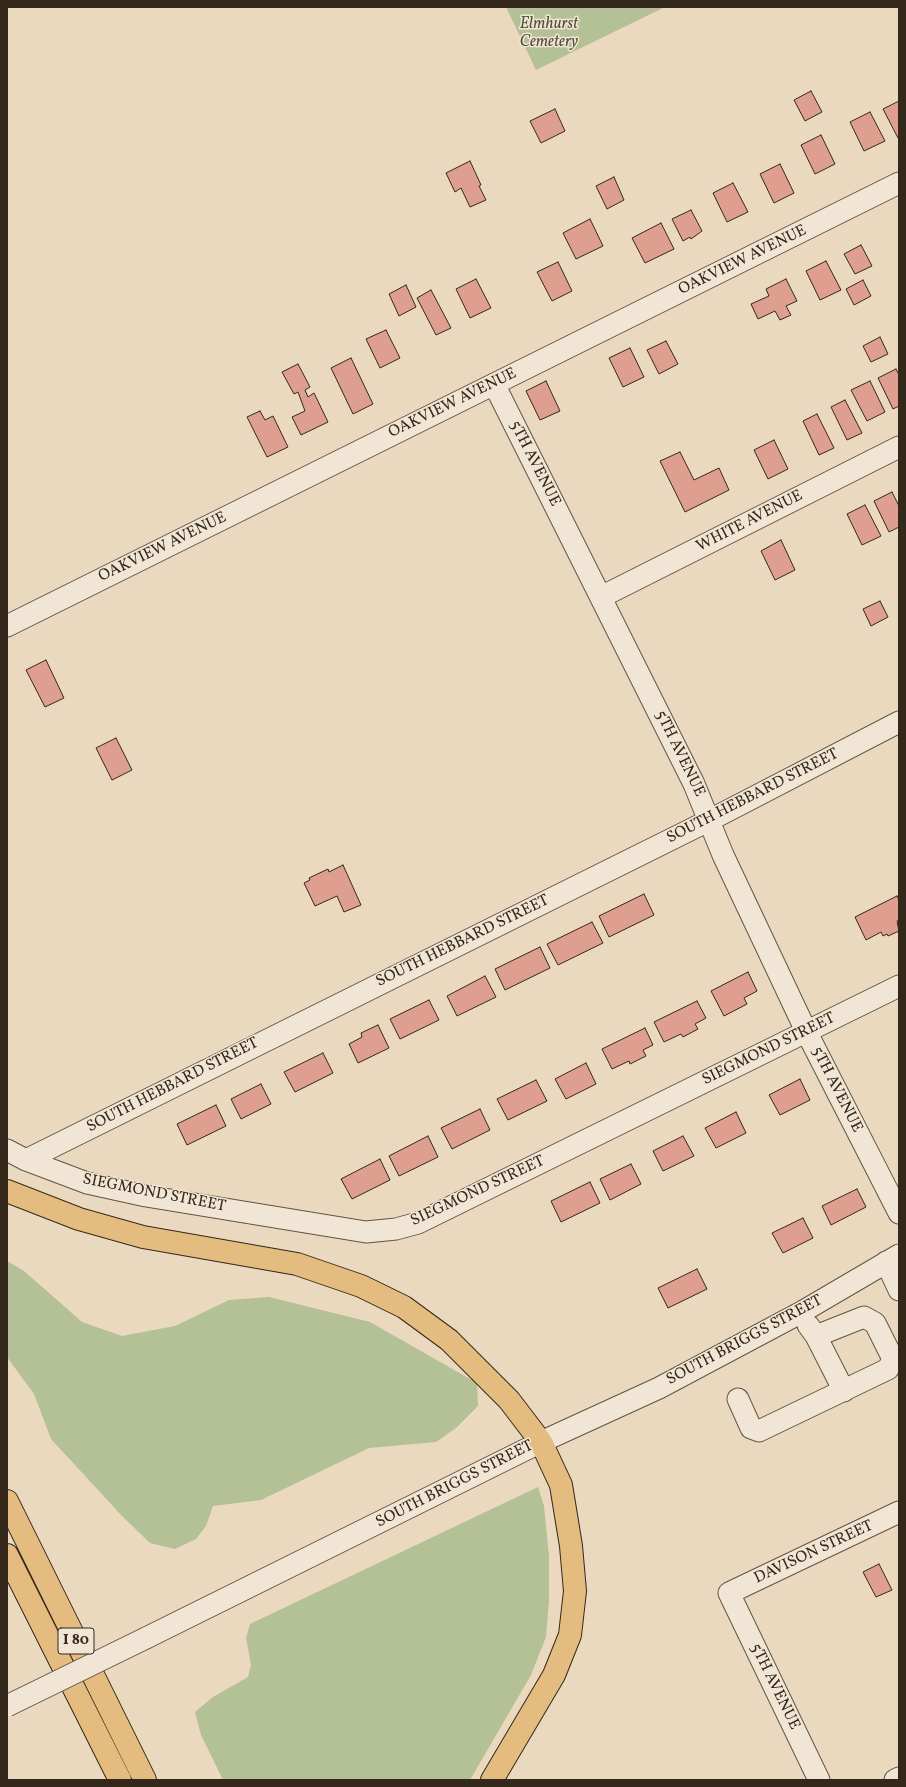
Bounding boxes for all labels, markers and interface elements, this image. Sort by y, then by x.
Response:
park label: Elmhurst Cemetery [520,15,578,53]
street label: OAKVIEW AVENUE [676,222,810,300]
street label: OAKVIEW AVENUE [386,365,520,443]
street label: 5TH AVENUE [504,418,564,510]
street label: WHITE AVENUE [694,487,806,557]
street label: OAKVIEW AVENUE [96,509,230,587]
street label: 5TH AVENUE [650,708,708,800]
street label: SOUTH HEBBARD STREET [664,745,842,849]
street label: SOUTH HEBBARD STREET [373,892,553,992]
street label: SIEGMOND STREET [699,1009,839,1091]
street label: SOUTH HEBBARD STREET [84,1034,262,1138]
street label: 5TH AVENUE [806,1044,866,1136]
street label: SIEGMOND STREET [408,1153,548,1231]
street label: SIEGMOND STREET [81,1171,227,1217]
street label: SOUTH BRIGGS STREET [664,1292,826,1390]
street label: SOUTH BRIGGS STREET [373,1437,537,1533]
street label: DAVISON STREET [752,1517,876,1589]
road number: I 80 [58,1628,94,1654]
street label: 5TH AVENUE [745,1641,803,1733]

